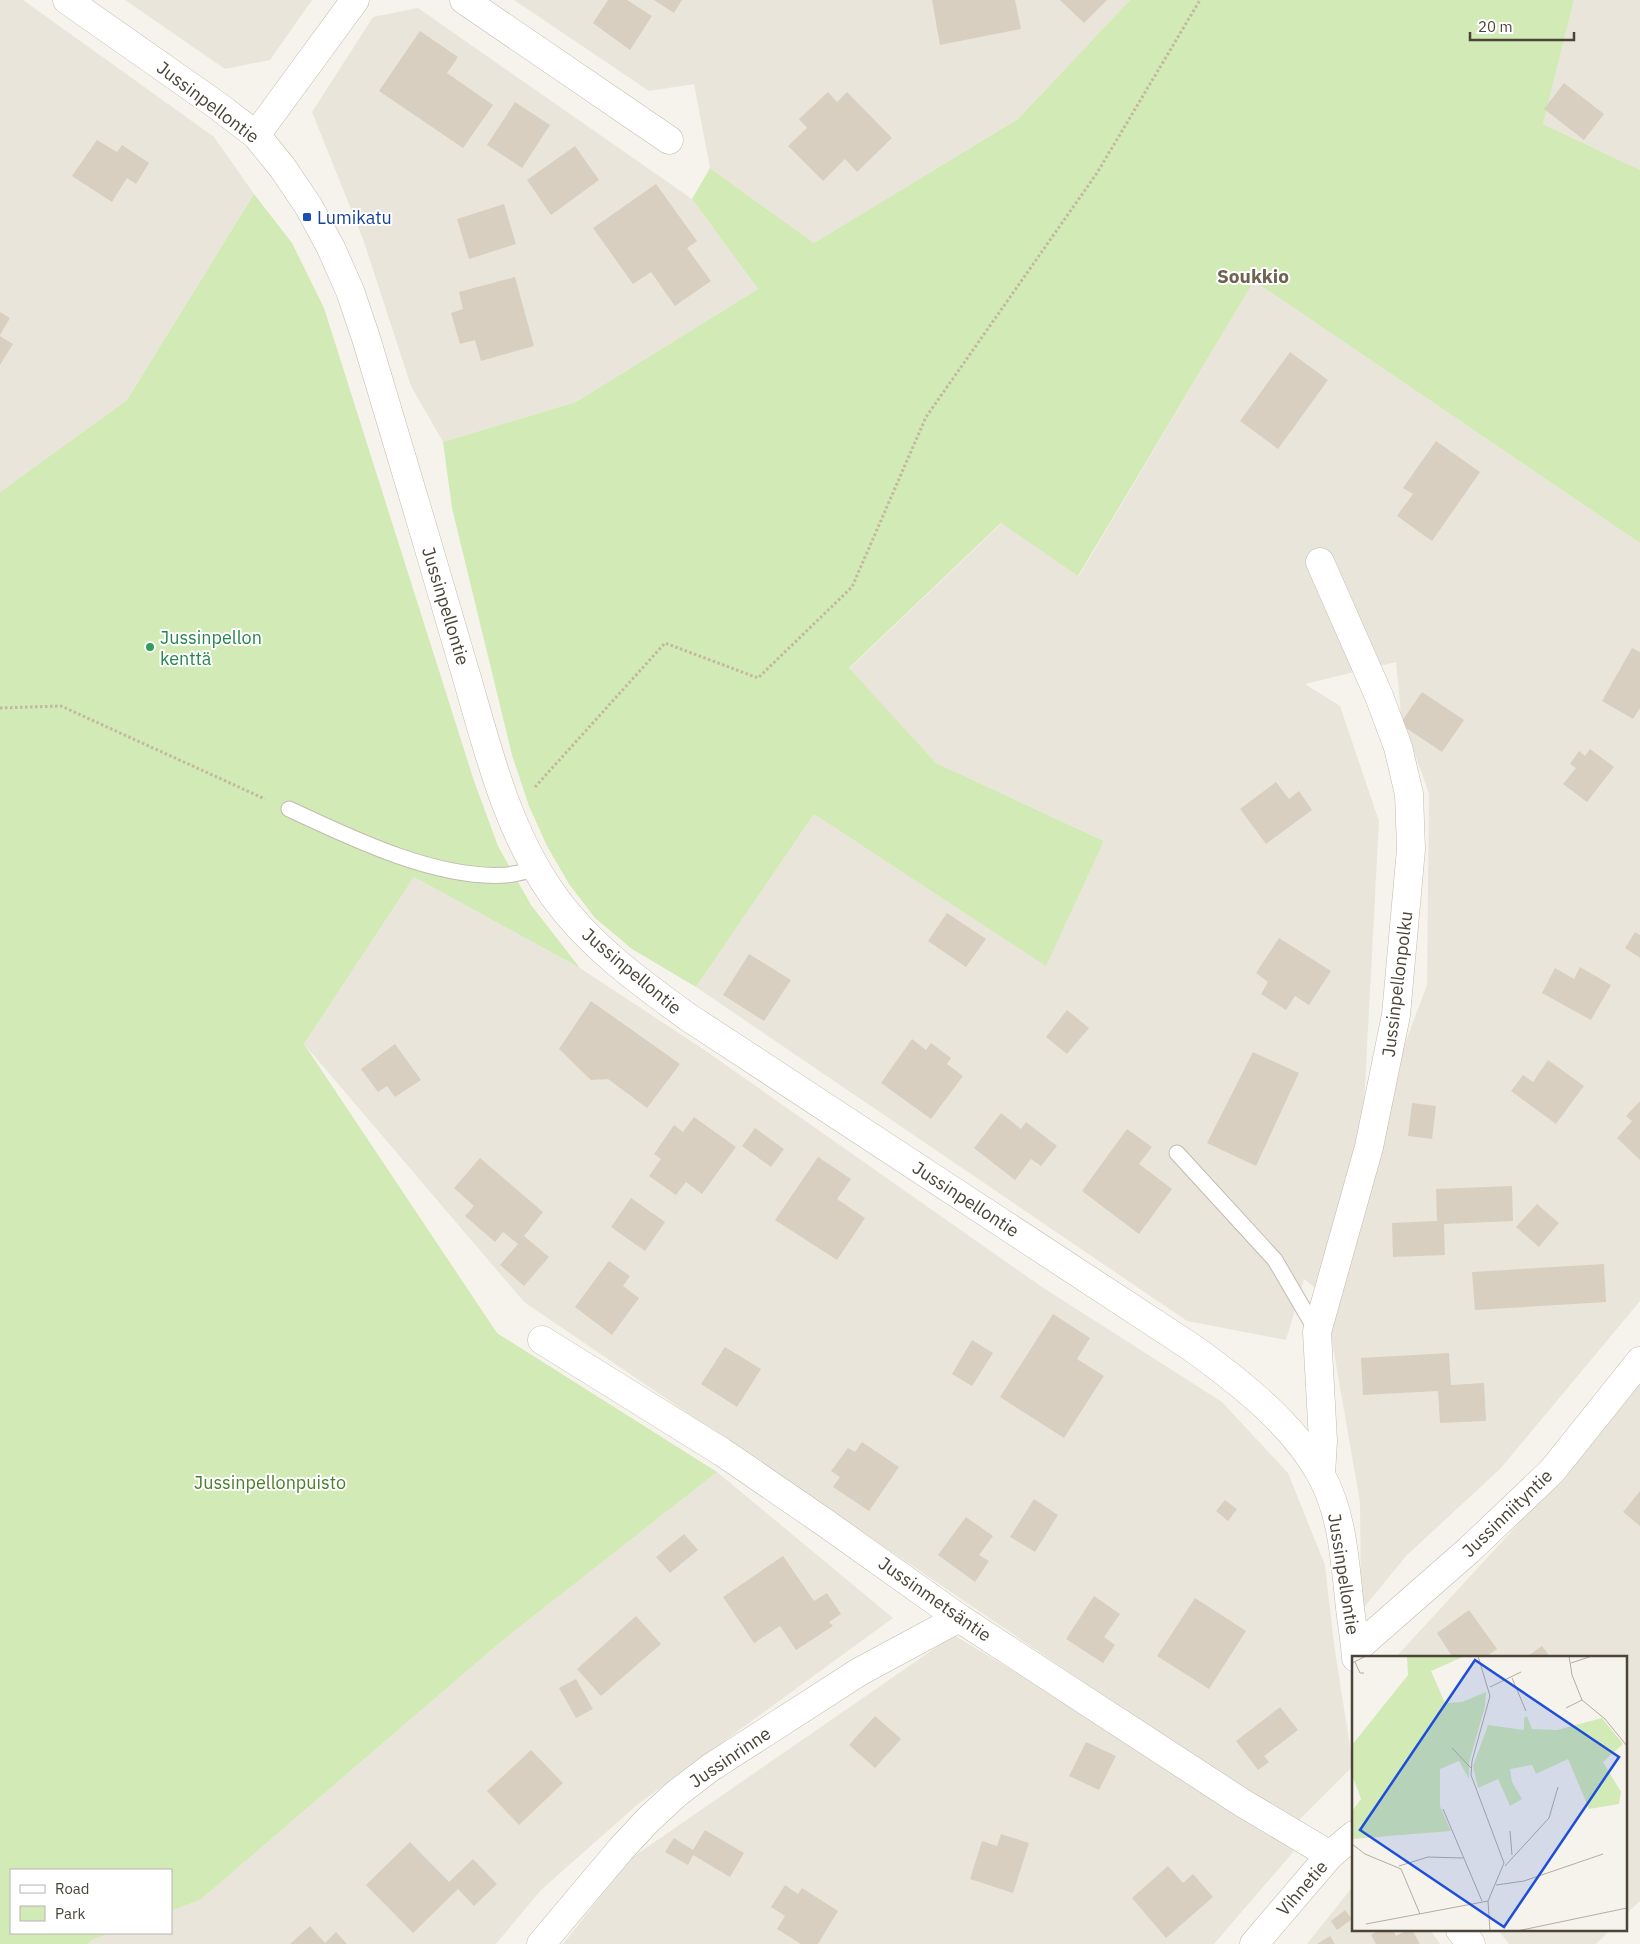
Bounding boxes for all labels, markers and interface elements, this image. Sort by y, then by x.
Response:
scale bar [1470,10,1574,42]
text: 20 m [1478,17,1513,36]
street label: Jussinpellontie [152,56,264,148]
place label: Lumikatu [317,206,392,229]
marker: Lumikatu [301,211,313,223]
district label: Soukkio [1217,264,1289,288]
street label: Jussinpellontie [417,544,475,668]
place label: Jussinpellon kenttä [160,626,262,670]
marker: Jussinpellon kenttä [144,641,156,653]
street label: Jussinpellonpolku [1377,910,1417,1058]
street label: Jussinpellontie [578,923,686,1019]
street label: Jussinpellontie [908,1156,1024,1242]
street label: Jussinniityntie [1457,1464,1557,1562]
park label: Jussinpellonpuisto [194,1471,346,1494]
street label: Jussinpellontie [1323,1512,1365,1636]
street label: Jussinmetsäntie [874,1551,996,1647]
inset map [1352,1656,1628,1932]
street label: Jussinrinne [685,1721,775,1793]
street label: Vihnetie [1272,1855,1333,1921]
legend [10,1869,172,1934]
text: Road [55,1879,90,1898]
text: Park [55,1904,85,1923]

